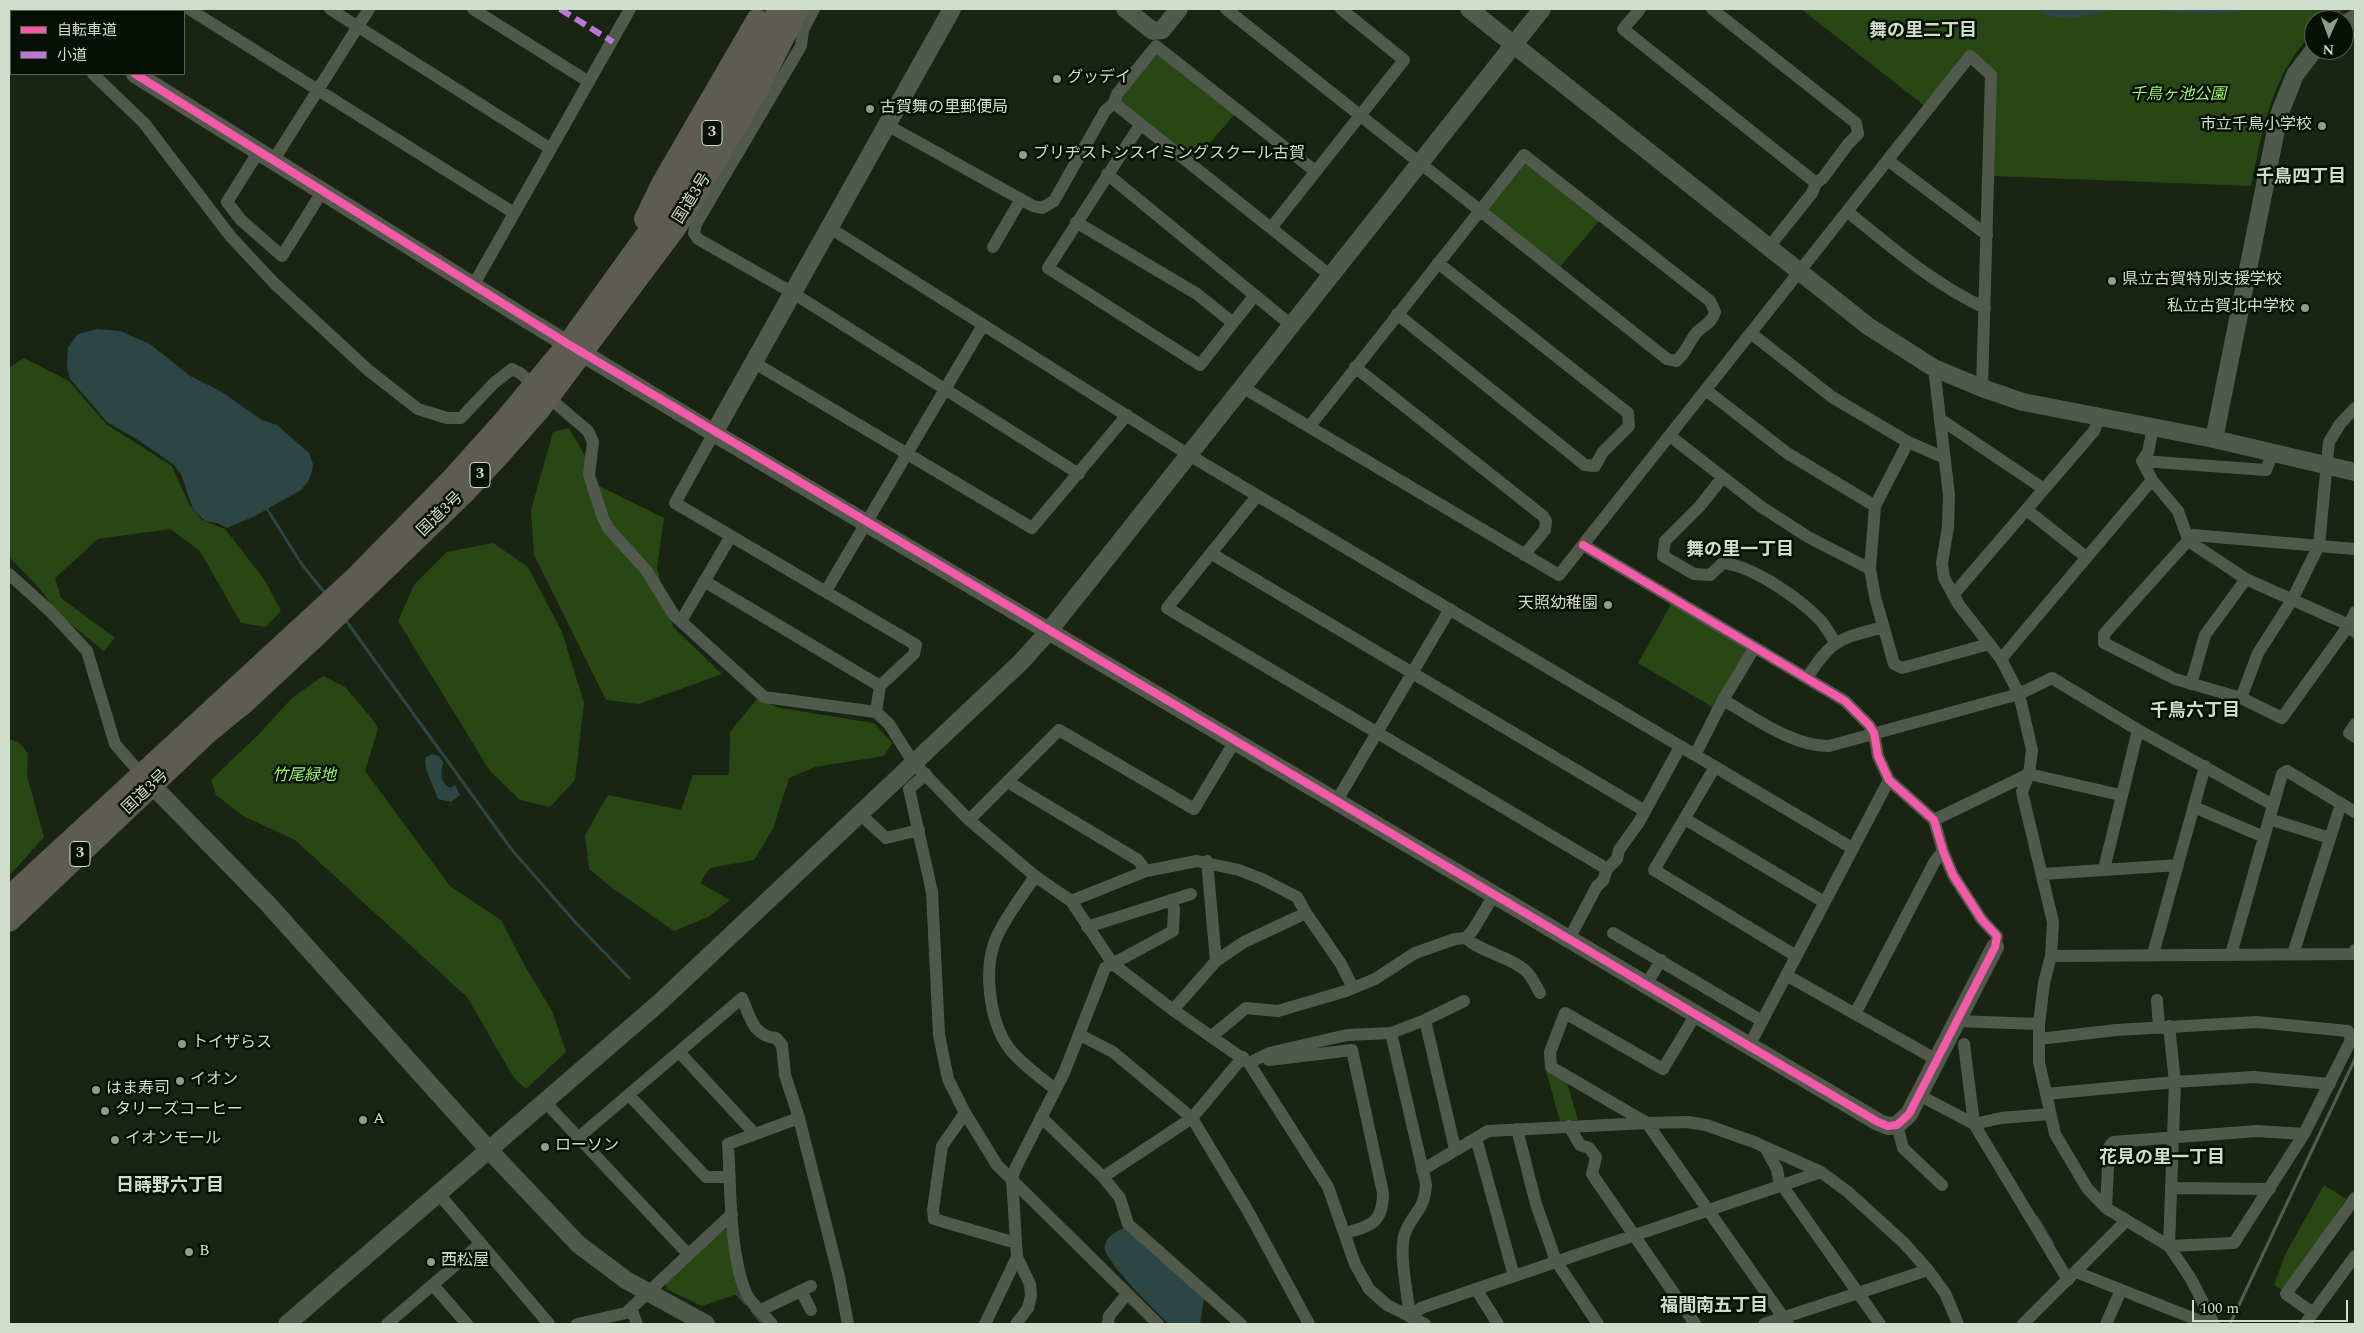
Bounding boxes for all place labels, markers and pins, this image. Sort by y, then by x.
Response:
place label: グッデイ [1067,69,1131,89]
marker: グッデイ [1051,73,1063,85]
place label: 古賀舞の里郵便局 [880,99,1008,119]
marker: 古賀舞の里郵便局 [864,103,876,115]
place label: 市立千鳥小学校 [2200,116,2312,136]
marker: 市立千鳥小学校 [2316,120,2328,132]
place label: ブリヂストンスイミングスクール古賀 [1033,145,1305,165]
marker: ブリヂストンスイミングスクール古賀 [1017,149,1029,161]
place label: 県立古賀特別支援学校 [2122,271,2282,291]
marker: 県立古賀特別支援学校 [2106,275,2118,287]
place label: 私立古賀北中学校 [2167,298,2295,318]
marker: 私立古賀北中学校 [2299,302,2311,314]
place label: 天照幼稚園 [1518,595,1598,615]
marker: 天照幼稚園 [1602,599,1614,611]
place label: トイザらス [192,1034,272,1054]
marker: トイザらス [176,1038,188,1050]
place label: イオン [190,1071,238,1091]
marker: イオン [174,1075,186,1087]
place label: はま寿司 [106,1080,170,1100]
marker: はま寿司 [90,1084,102,1096]
place label: タリーズコーヒー [115,1101,243,1121]
marker: タリーズコーヒー [99,1105,111,1117]
place label: A [373,1110,385,1130]
marker: A [357,1114,369,1126]
place label: イオンモール [125,1130,221,1150]
marker: イオンモール [109,1134,121,1146]
place label: ローソン [555,1137,619,1157]
marker: ローソン [539,1141,551,1153]
place label: B [199,1242,210,1262]
marker: B [183,1246,195,1258]
place label: 西松屋 [441,1252,489,1272]
marker: 西松屋 [425,1256,437,1268]

